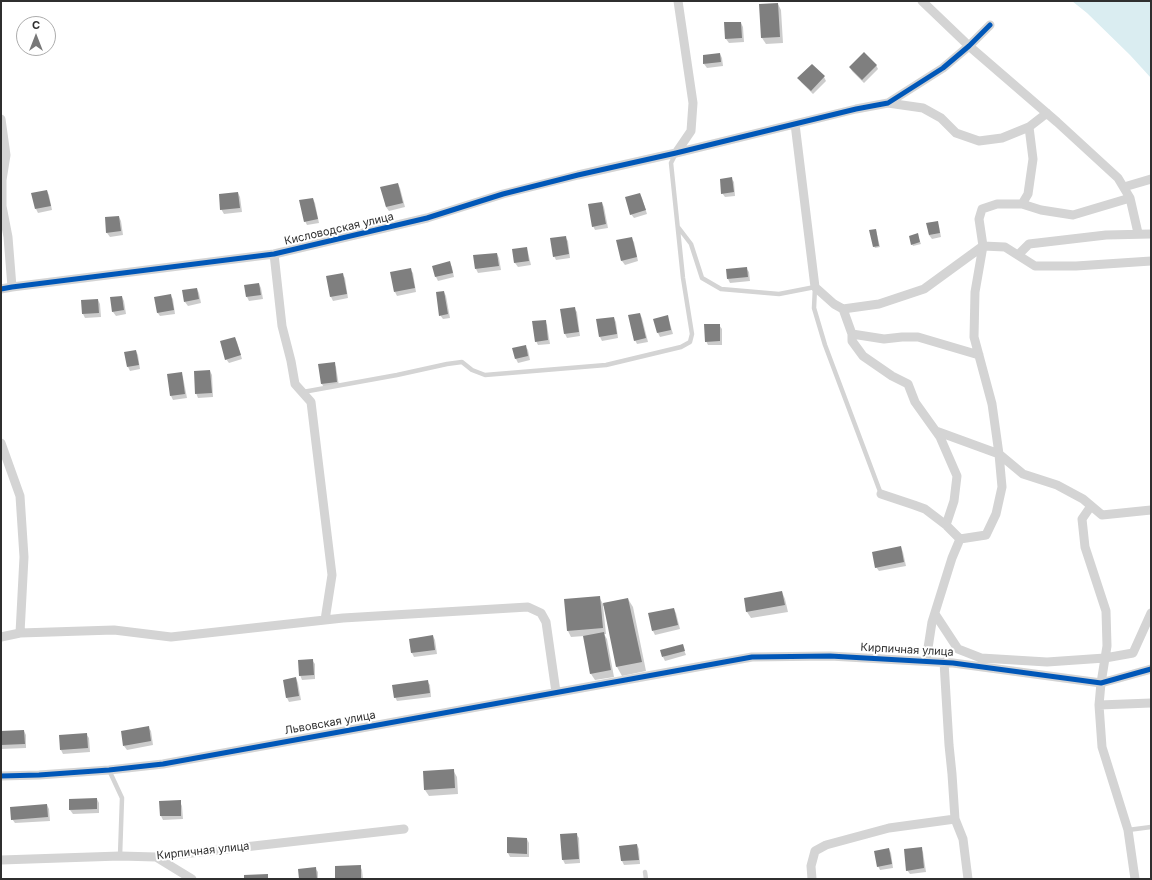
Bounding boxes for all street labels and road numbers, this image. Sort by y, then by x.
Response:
street label: Кисловодская улица [283,210,395,248]
street label: Кирпичная улица [860,641,954,659]
street label: Львовская улица [283,708,377,738]
street label: Кирпичная улица [156,840,250,862]

